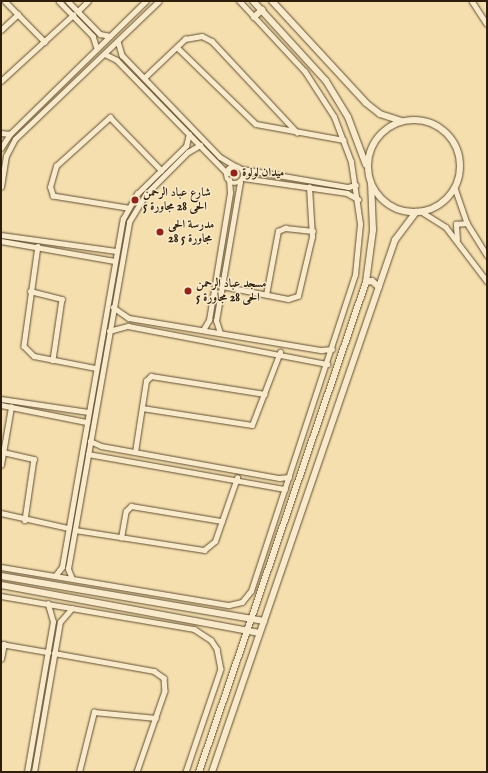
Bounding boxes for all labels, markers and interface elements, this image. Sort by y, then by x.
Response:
place label: ميدان لولوة [242,166,284,180]
marker: ميدان لولوة [229,168,239,178]
place label: شارع عباد الرحمن الحى 28 مجاورة 5 [143,186,211,214]
marker: شارع عباد الرحمن الحى 28 مجاورة 5 [130,195,140,205]
place label: مدرسة الحى 28 مجاورة 5 [168,218,214,246]
marker: مدرسة الحى 28 مجاورة 5 [155,227,165,237]
place label: مسجد عباد الرحمن الحى 28 مجاورة 5 [196,277,266,305]
marker: مسجد عباد الرحمن الحى 28 مجاورة 5 [183,286,193,296]

